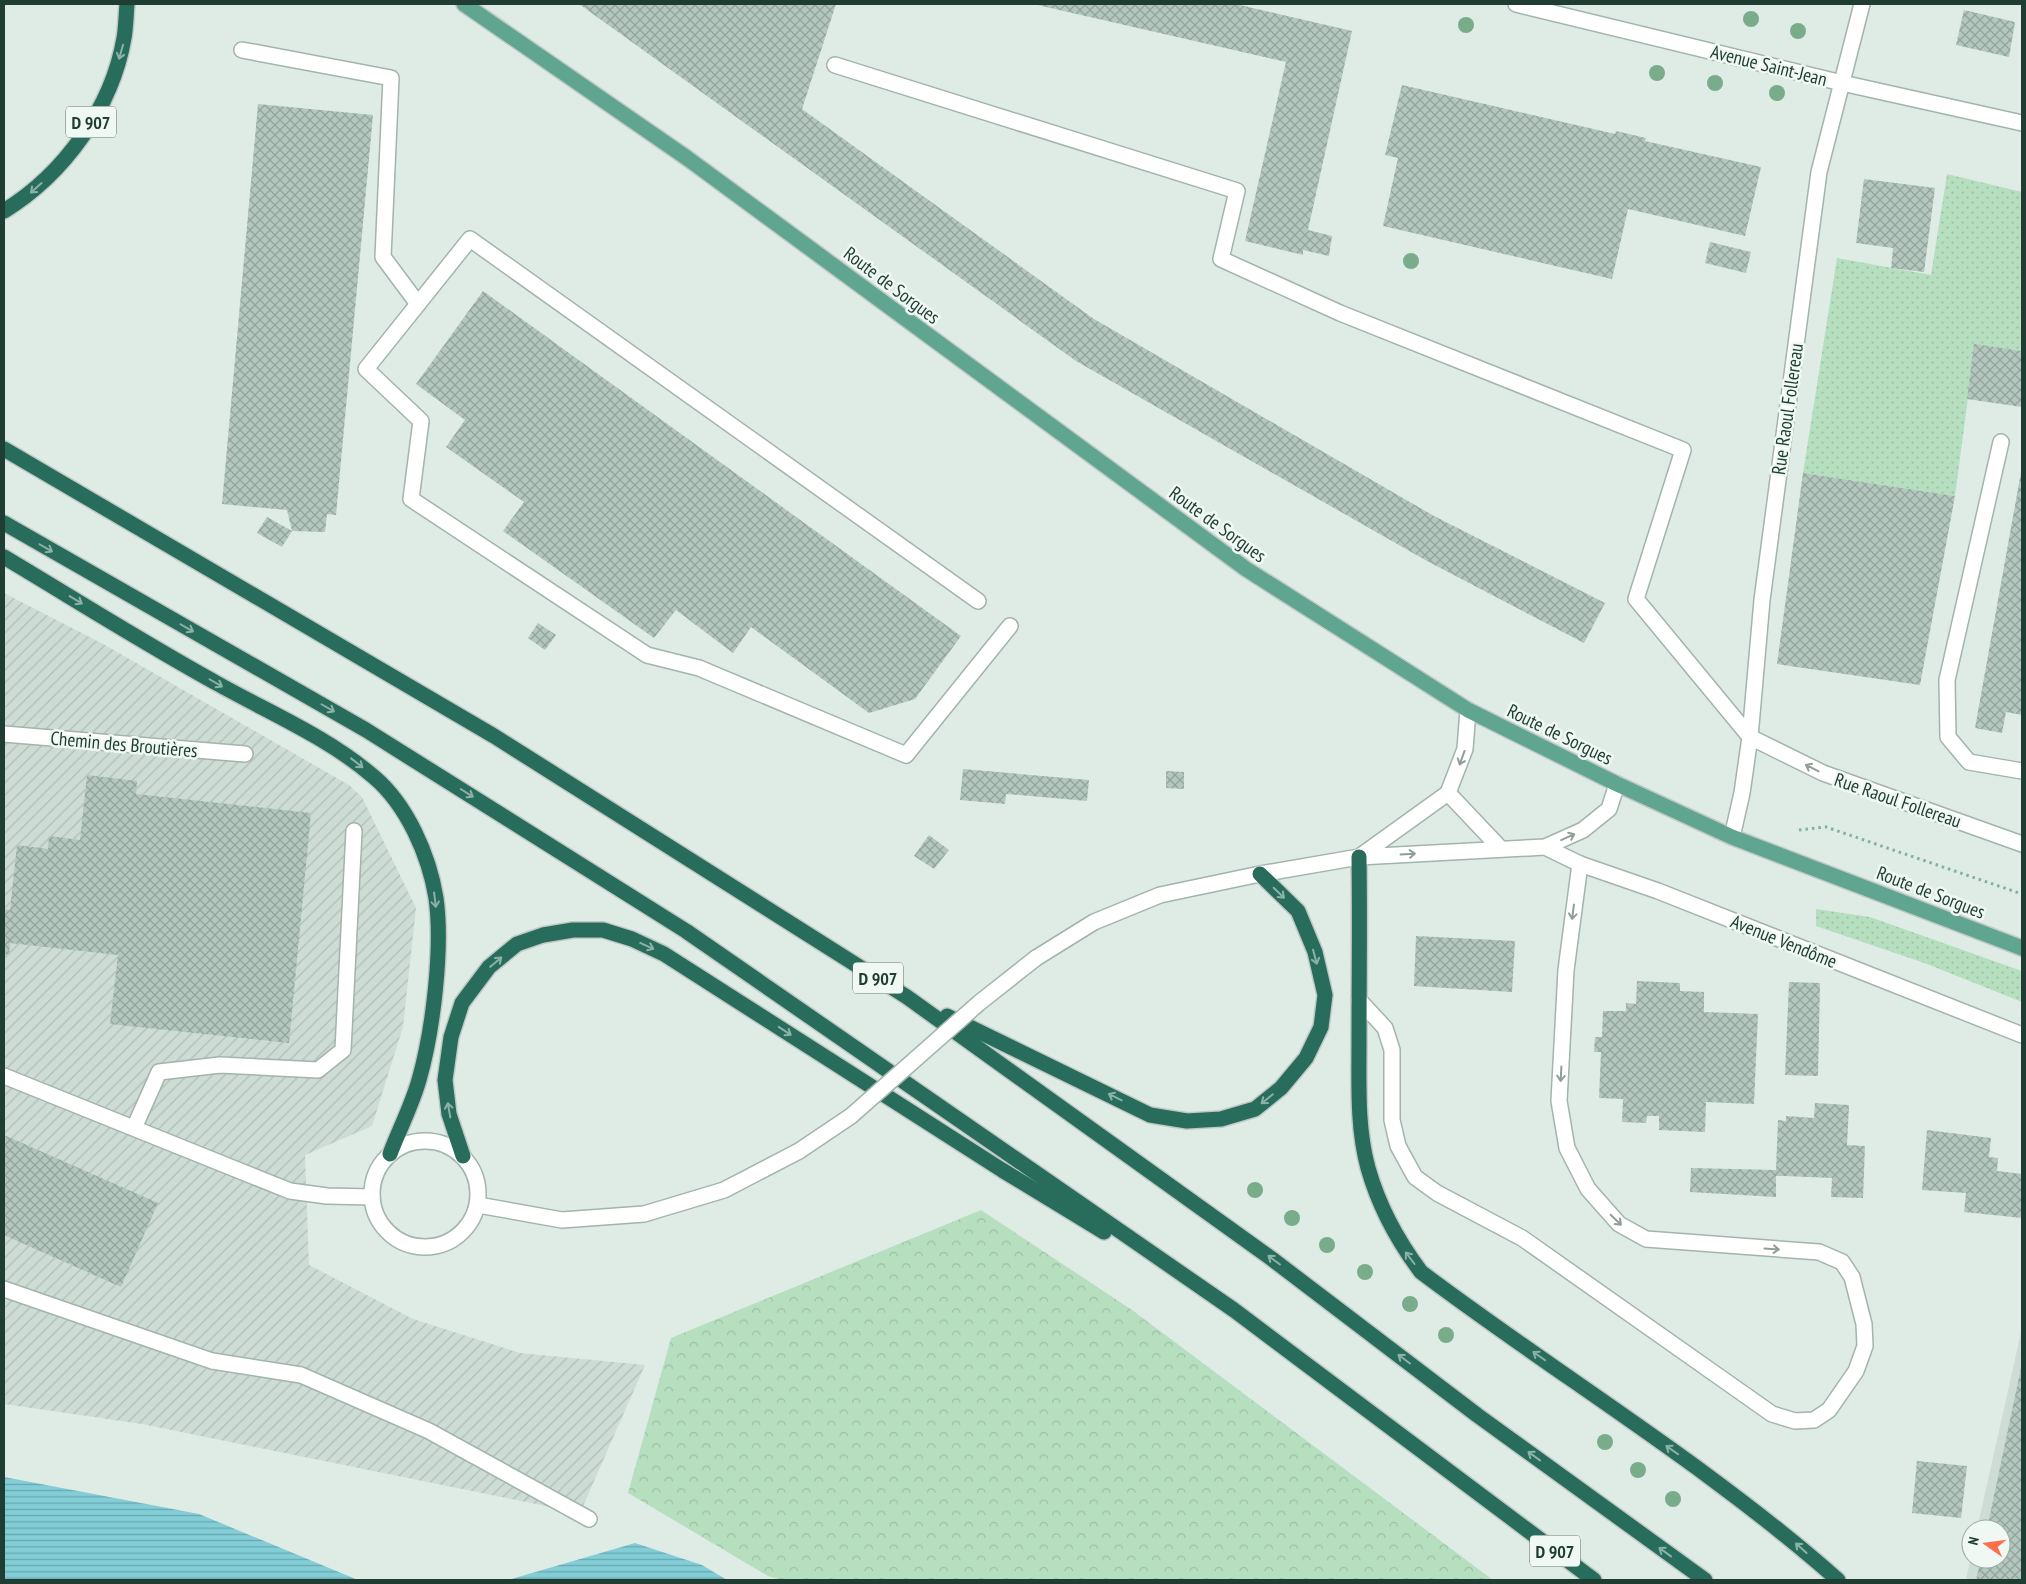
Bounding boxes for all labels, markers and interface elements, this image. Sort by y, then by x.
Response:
street label: Avenue Saint-Jean [1708,39,1830,91]
one-way arrow [115,43,125,59]
road number: D 907 [66,106,116,138]
one-way arrow [30,182,43,193]
street label: Route de Sorgues [839,241,945,329]
street label: Rue Raoul Follereau [1766,342,1808,476]
street label: Route de Sorgues [1165,481,1271,567]
one-way arrow [39,543,53,553]
one-way arrow [68,595,83,605]
one-way arrow [180,623,195,633]
one-way arrow [208,678,222,688]
street label: Route de Sorgues [1503,698,1617,770]
one-way arrow [321,704,335,714]
street label: Chemin des Broutières [49,726,199,762]
one-way arrow [1457,749,1466,765]
one-way arrow [350,757,363,768]
one-way arrow [1805,763,1820,772]
street label: Rue Raoul Follereau [1831,767,1965,833]
one-way arrow [460,788,474,799]
one-way arrow [1560,831,1575,841]
one-way arrow [1400,850,1416,859]
street label: Route de Sorgues [1873,860,1989,924]
one-way arrow [1273,886,1285,899]
one-way arrow [430,892,440,908]
one-way arrow [1568,903,1578,919]
street label: Avenue Vendôme [1727,909,1841,973]
one-way arrow [639,941,654,951]
one-way arrow [1311,948,1321,964]
one-way arrow [489,956,502,967]
road number: D 907 [853,962,903,994]
one-way arrow [778,1026,792,1036]
one-way arrow [1556,1065,1565,1081]
one-way arrow [1108,1092,1123,1101]
one-way arrow [1261,1094,1274,1105]
one-way arrow [443,1102,453,1118]
one-way arrow [1609,1214,1622,1226]
one-way arrow [1764,1244,1780,1254]
one-way arrow [1405,1252,1416,1265]
one-way arrow [1268,1255,1281,1266]
one-way arrow [1532,1351,1546,1361]
one-way arrow [1398,1353,1411,1364]
one-way arrow [1665,1445,1679,1455]
one-way arrow [1527,1451,1541,1461]
north arrow [1961,1519,2011,1569]
road number: D 907 [1530,1535,1580,1566]
text: N [1964,1535,1983,1547]
one-way arrow [1795,1542,1808,1554]
one-way arrow [1659,1546,1672,1557]

